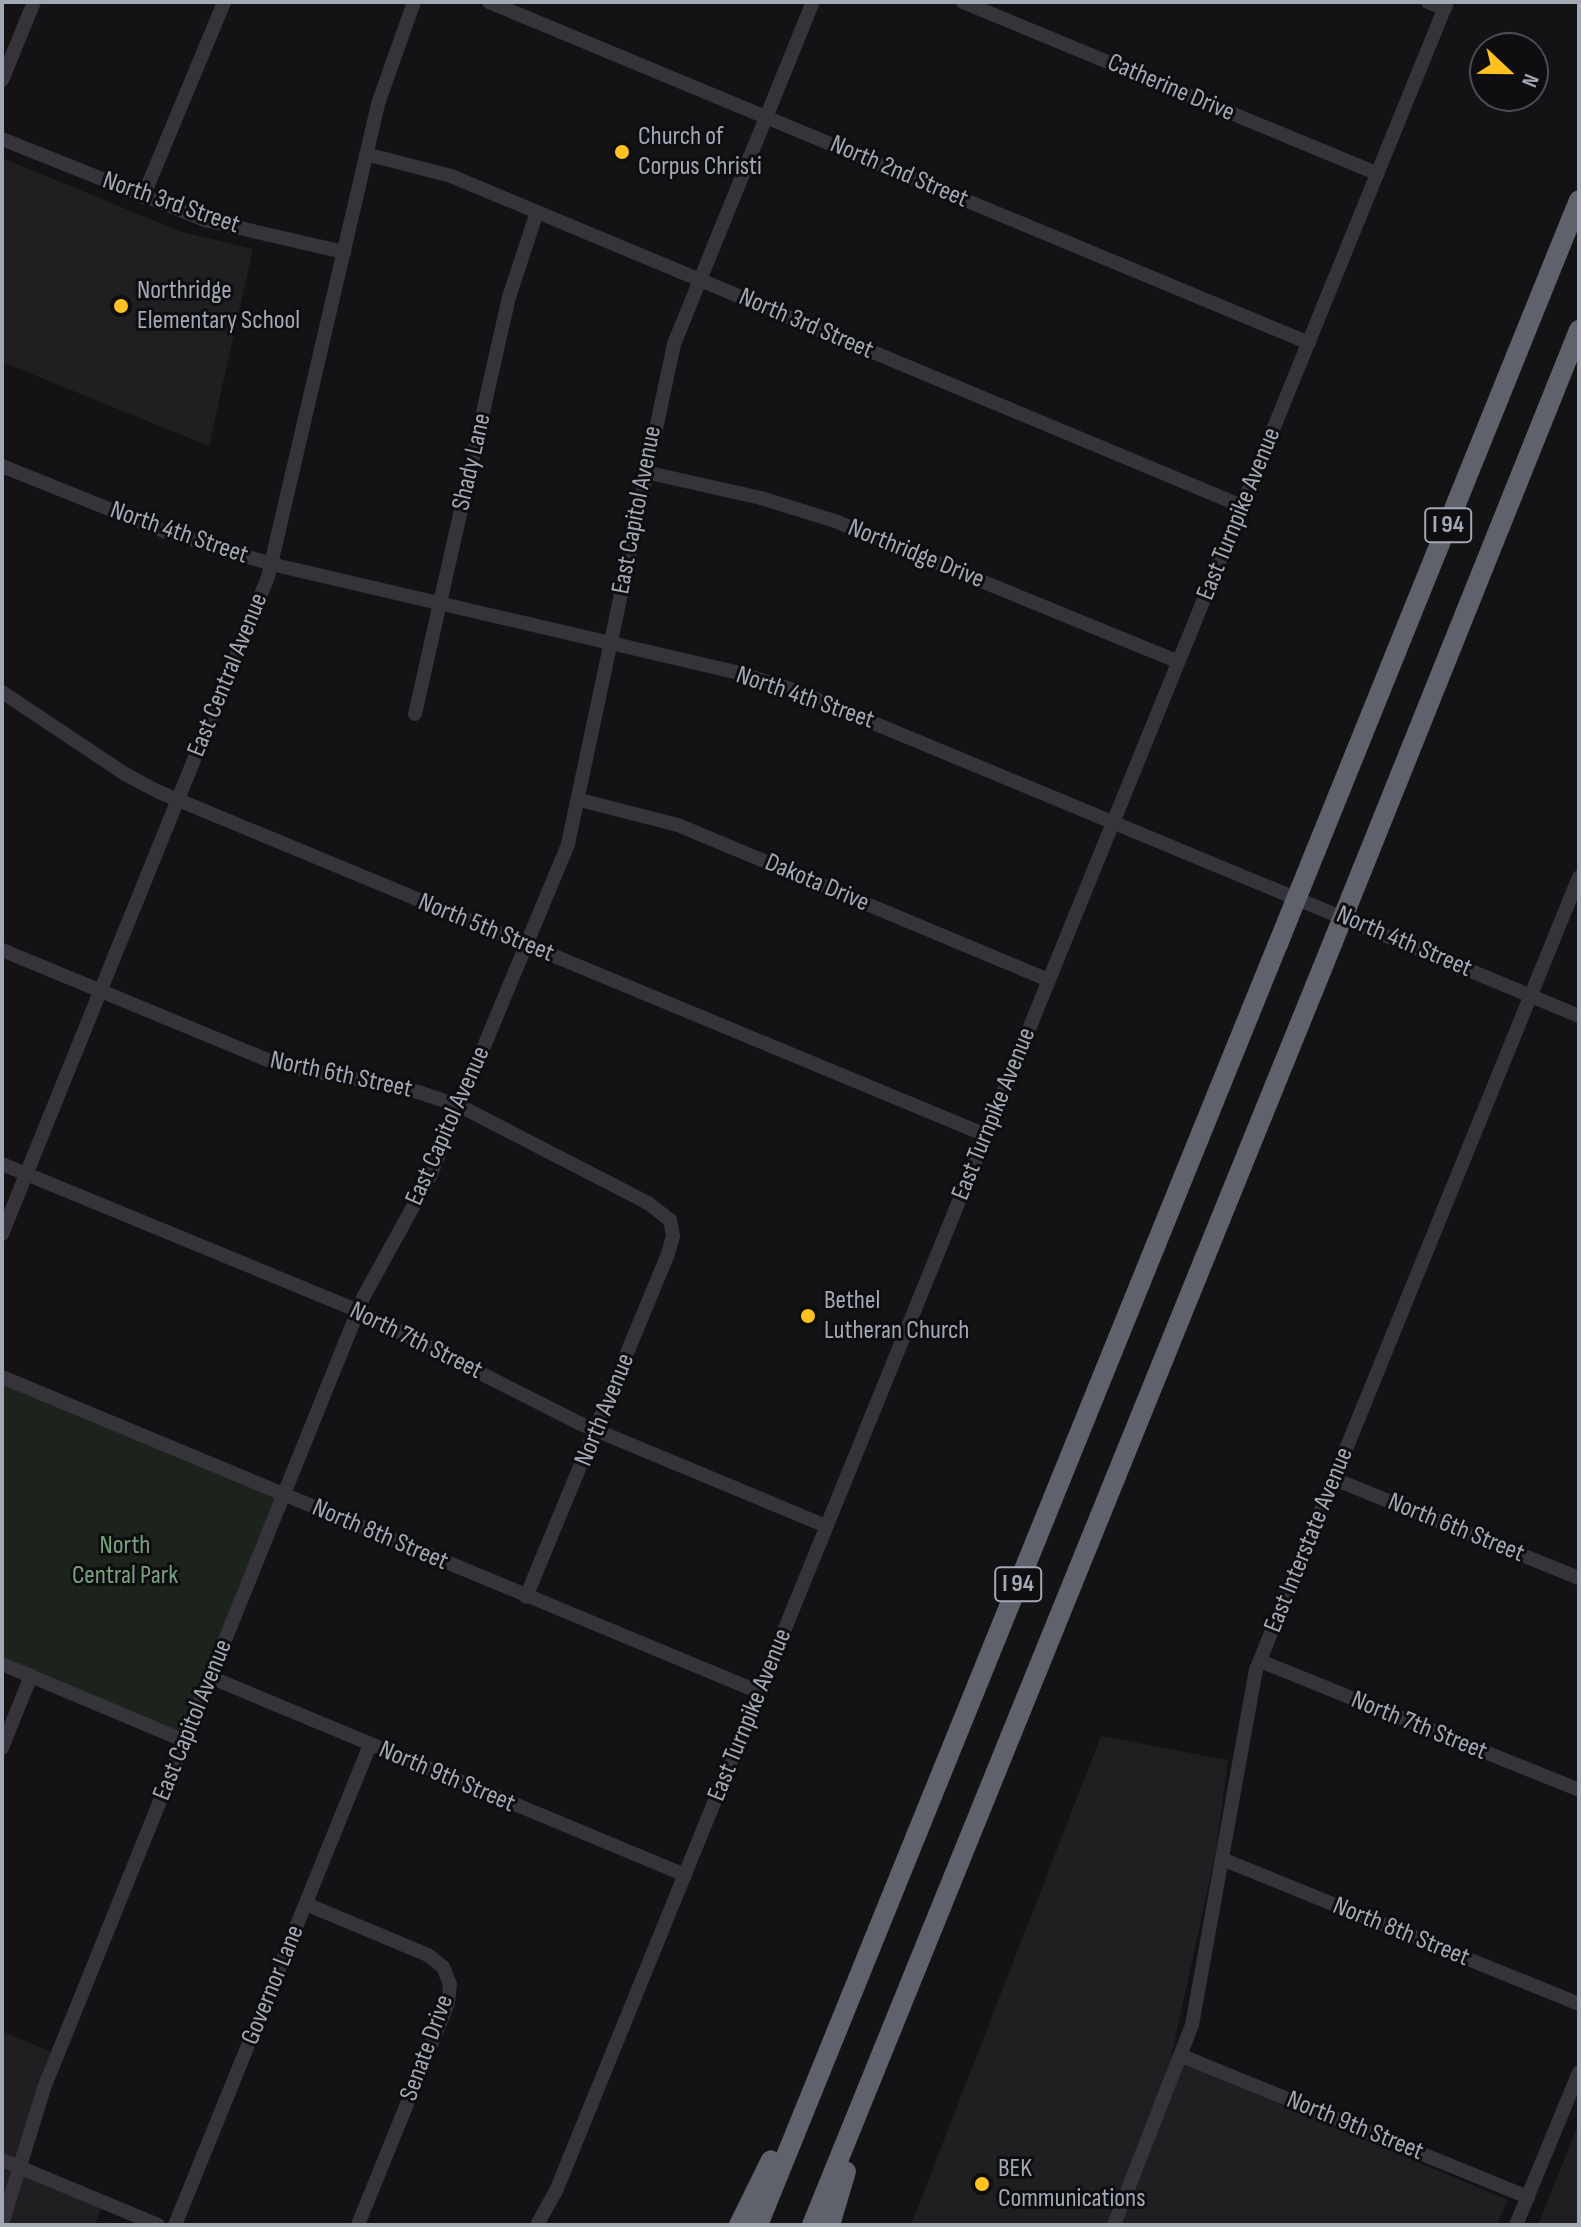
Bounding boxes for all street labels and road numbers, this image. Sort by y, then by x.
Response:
street label: Catherine Drive [1103,47,1239,129]
street label: North 2nd Street [825,129,973,215]
street label: North 3rd Street [98,165,244,241]
street label: North 3rd Street [734,282,878,366]
street label: Shady Lane [446,411,498,513]
street label: East Capitol Avenue [605,423,669,597]
street label: East Turnpike Avenue [1190,423,1288,605]
street label: North 4th Street [106,495,252,571]
road number: I 94 [1424,505,1472,545]
street label: Northridge Drive [843,513,989,595]
street label: East Central Avenue [181,589,275,761]
street label: North 4th Street [732,660,878,736]
street label: Dakota Drive [760,847,874,919]
street label: North 5th Street [414,887,558,969]
street label: North 4th Street [1332,900,1476,984]
street label: East Turnpike Avenue [945,1023,1043,1205]
street label: East Capitol Avenue [399,1042,497,1210]
street label: North 6th Street [267,1045,415,1105]
street label: North 7th Street [345,1295,487,1387]
street label: North Avenue [568,1349,642,1471]
street label: East Interstate Avenue [1258,1443,1360,1637]
street label: North 6th Street [1383,1486,1529,1570]
street label: North 8th Street [307,1492,453,1578]
road number: I 94 [994,1564,1042,1604]
street label: East Turnpike Avenue [701,1624,799,1806]
street label: East Capitol Avenue [147,1635,239,1805]
street label: North 7th Street [1347,1685,1491,1767]
street label: North 9th Street [374,1734,520,1820]
street label: North 8th Street [1328,1890,1474,1974]
street label: Governor Lane [235,1921,311,2049]
street label: Senate Drive [393,1991,461,2105]
street label: North 9th Street [1282,2084,1428,2168]

